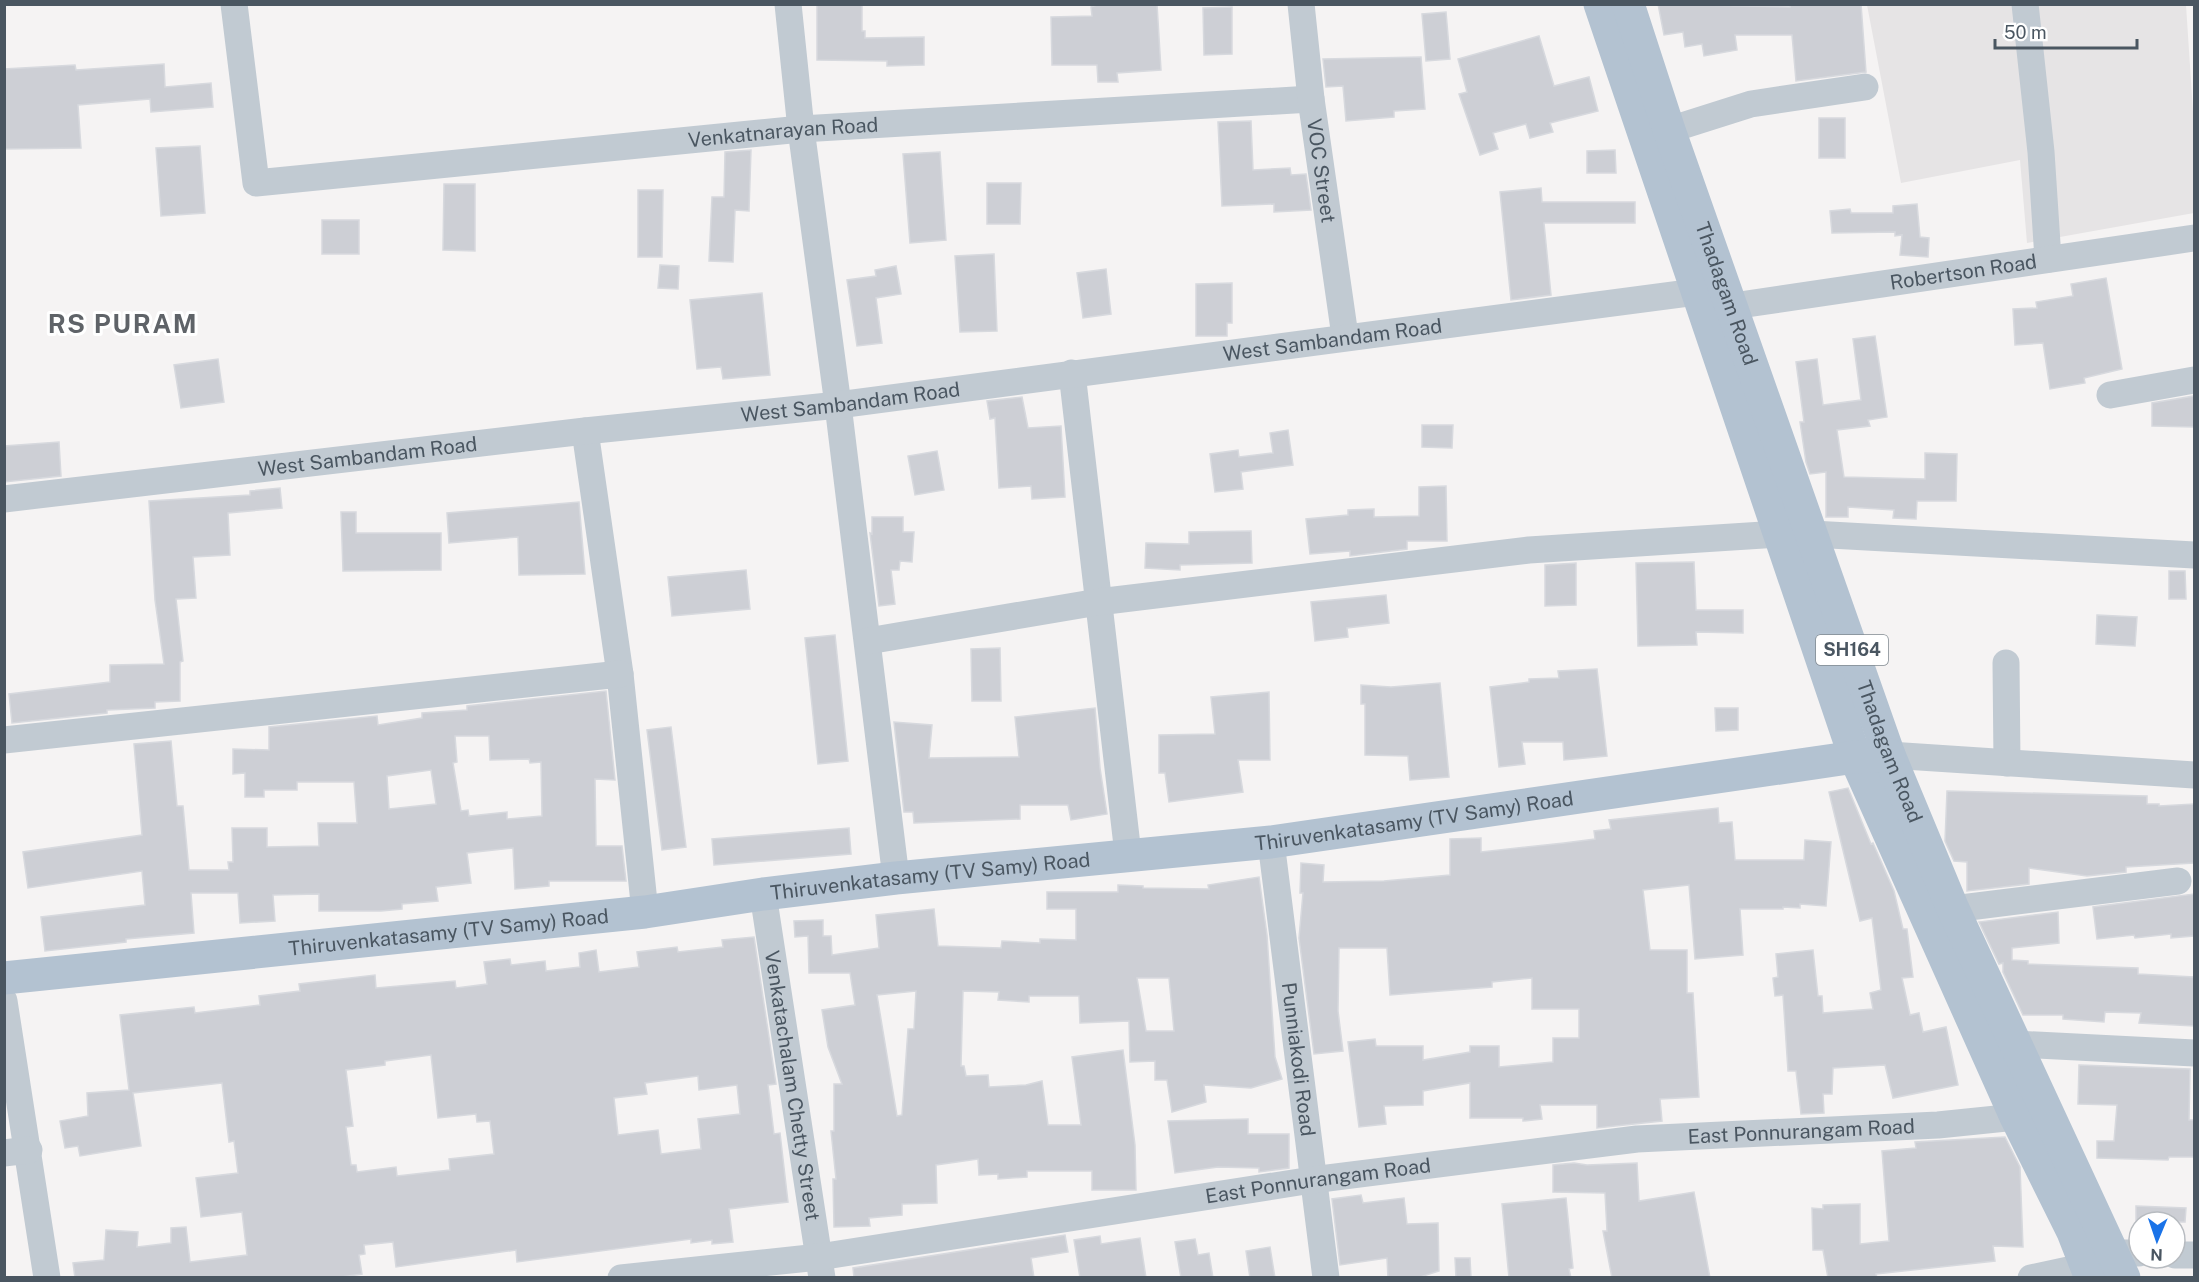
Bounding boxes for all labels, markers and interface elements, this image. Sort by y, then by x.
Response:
scale bar [1995,12,2138,50]
text: 50 m [2004,22,2047,43]
street label: Venkatnarayan Road [687,112,879,152]
street label: VOC Street [1302,117,1341,224]
street label: Thadagam Road [1690,219,1763,368]
street label: Robertson Road [1888,249,2038,295]
district label: RS PURAM [48,308,198,339]
street label: West Sambandam Road [1221,314,1443,366]
street label: West Sambandam Road [740,377,962,427]
street label: West Sambandam Road [257,432,479,481]
road number: SH164 [1816,635,1888,665]
street label: Thadagam Road [1852,677,1928,826]
street label: Thiruvenkatasamy (TV Samy) Road [1254,786,1575,855]
street label: Thiruvenkatasamy (TV Samy) Road [769,847,1091,905]
street label: Thiruvenkatasamy (TV Samy) Road [287,904,610,961]
street label: Venkatachalam Chetty Street [760,949,825,1223]
street label: Punniakodi Road [1277,981,1320,1138]
street label: East Ponnurangam Road [1687,1114,1915,1149]
street label: East Ponnurangam Road [1204,1153,1432,1208]
north arrow [2127,1210,2187,1270]
text: N [2150,1245,2163,1264]

